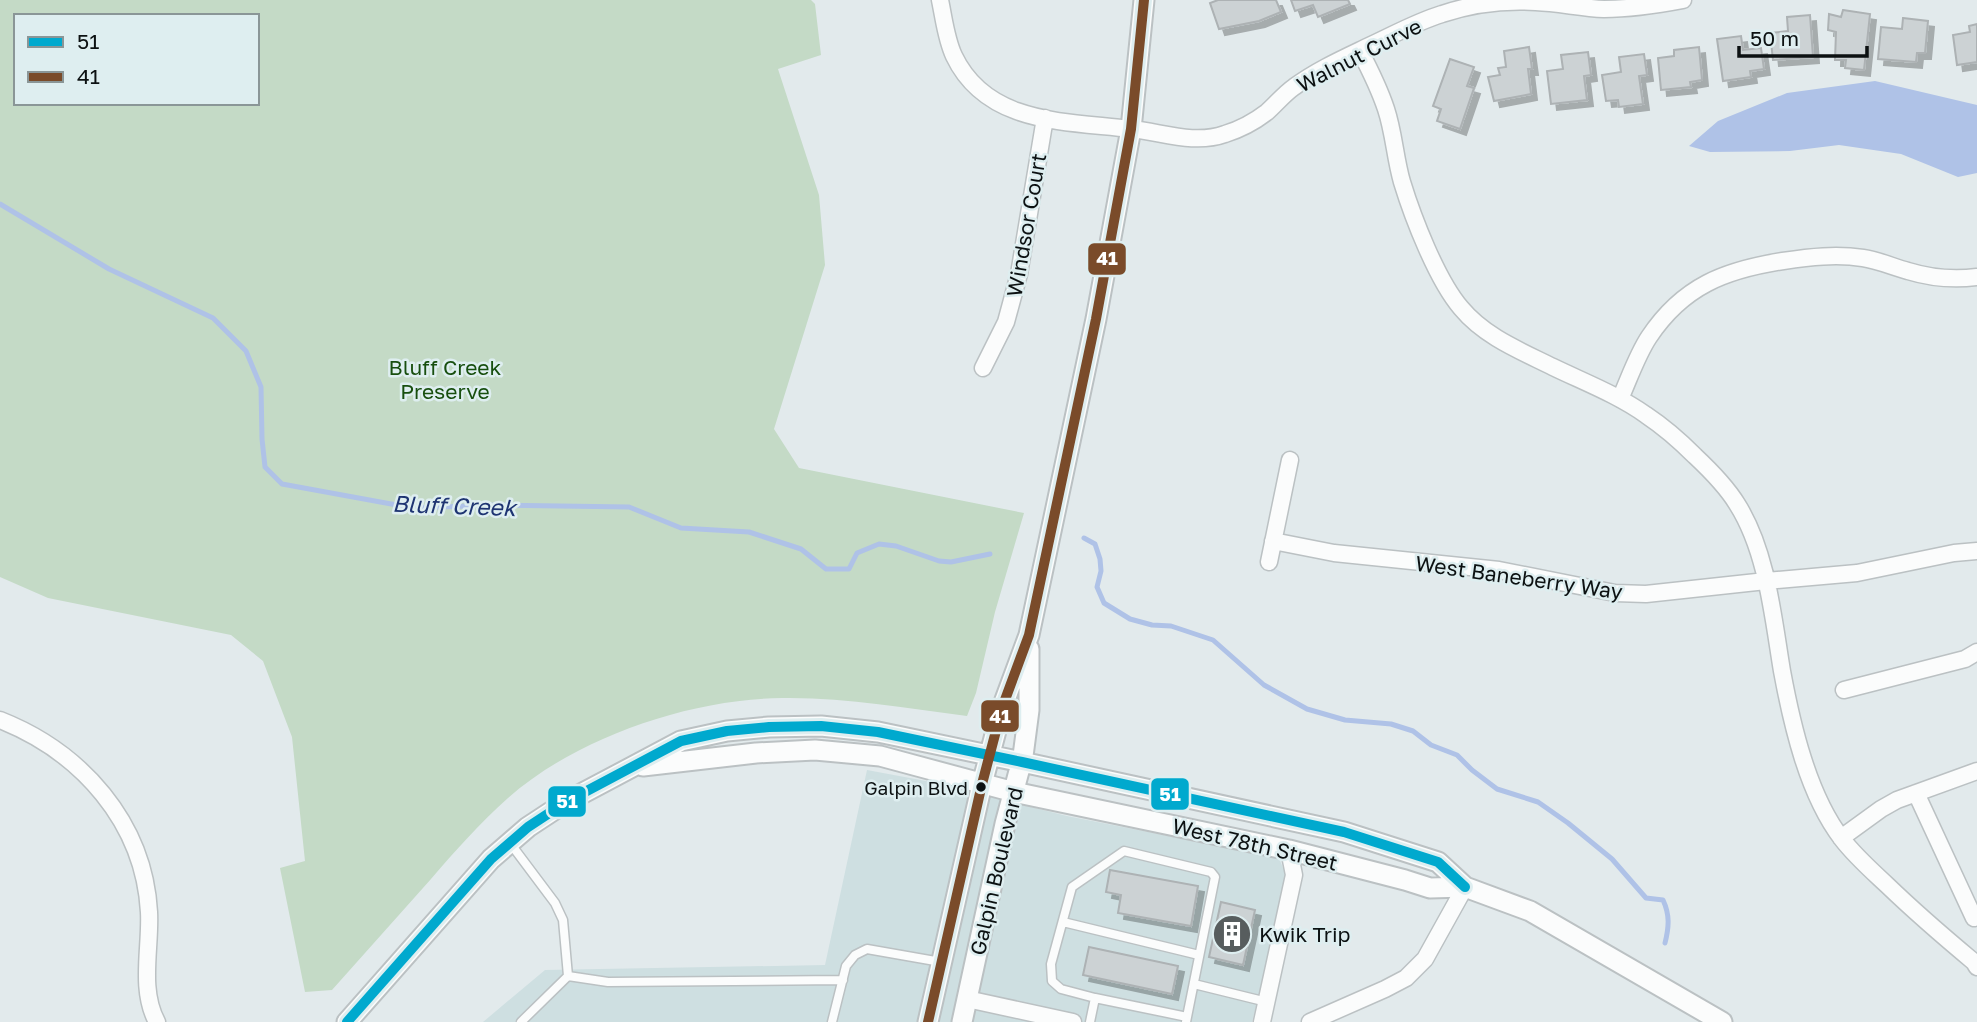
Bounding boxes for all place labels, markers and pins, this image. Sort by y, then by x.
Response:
place label: Galpin Blvd [864,776,968,799]
marker: Galpin Blvd [974,780,988,794]
building icon: Kwik Trip [1211,913,1253,955]
place label: Kwik Trip [1259,921,1350,947]

